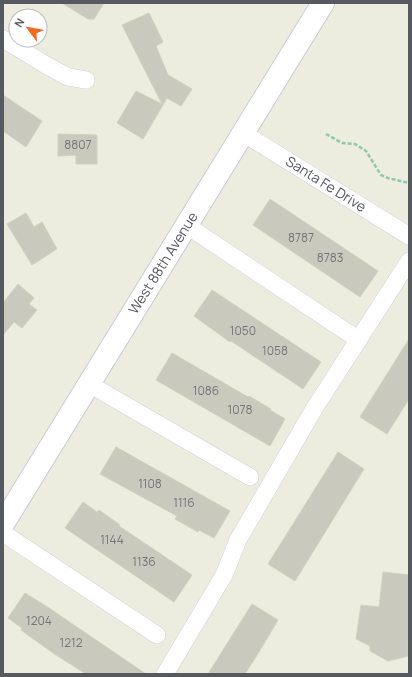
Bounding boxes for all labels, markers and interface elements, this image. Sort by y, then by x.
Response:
north arrow [8,8,48,48]
text: N [11,15,28,30]
house number: 8807 [64,136,92,153]
street label: Santa Fe Drive [282,151,370,216]
street label: West 88th Avenue [123,208,202,317]
house number: 8787 [288,229,314,246]
house number: 8783 [317,249,343,266]
house number: 1050 [230,322,256,339]
house number: 1058 [262,342,288,359]
house number: 1086 [193,382,219,399]
house number: 1078 [228,401,253,418]
house number: 1108 [138,475,162,492]
house number: 1116 [173,494,195,511]
house number: 1144 [100,531,124,548]
house number: 1136 [132,553,156,570]
house number: 1204 [26,612,52,629]
house number: 1212 [59,634,83,651]

